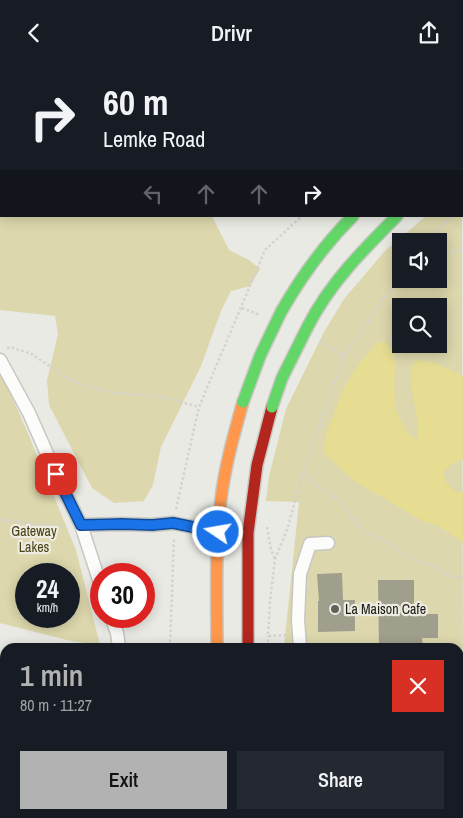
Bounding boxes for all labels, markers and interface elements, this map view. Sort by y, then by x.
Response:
text: Drivr [211,18,252,48]
icon: back [20,19,48,47]
icon: share [415,19,443,47]
text: 60 m [103,79,168,126]
icon: right [20,85,85,150]
text: Lemke Road [103,124,205,154]
icon: left [139,180,167,208]
icon: ahead [192,180,220,208]
icon: ahead [245,180,273,208]
icon: right [298,180,326,208]
map controls [392,233,447,353]
button: sound [392,233,447,288]
button: search [392,298,447,353]
pin [35,453,77,495]
icon: arrive [42,460,70,488]
position arrow [191,505,243,557]
park label: Gateway Lakes [11,522,57,556]
speed limit sign: 30 [90,563,155,628]
text: 24 [36,572,59,606]
text: km/h [37,600,58,616]
place label: La Maison Cafe [345,600,426,618]
marker: La Maison Cafe [329,603,341,615]
text: 1 min [20,655,83,695]
button: close [392,660,444,712]
text: 80 m · 11:27 [20,694,92,716]
button: Exit [20,751,227,809]
button: Share [237,751,444,809]

